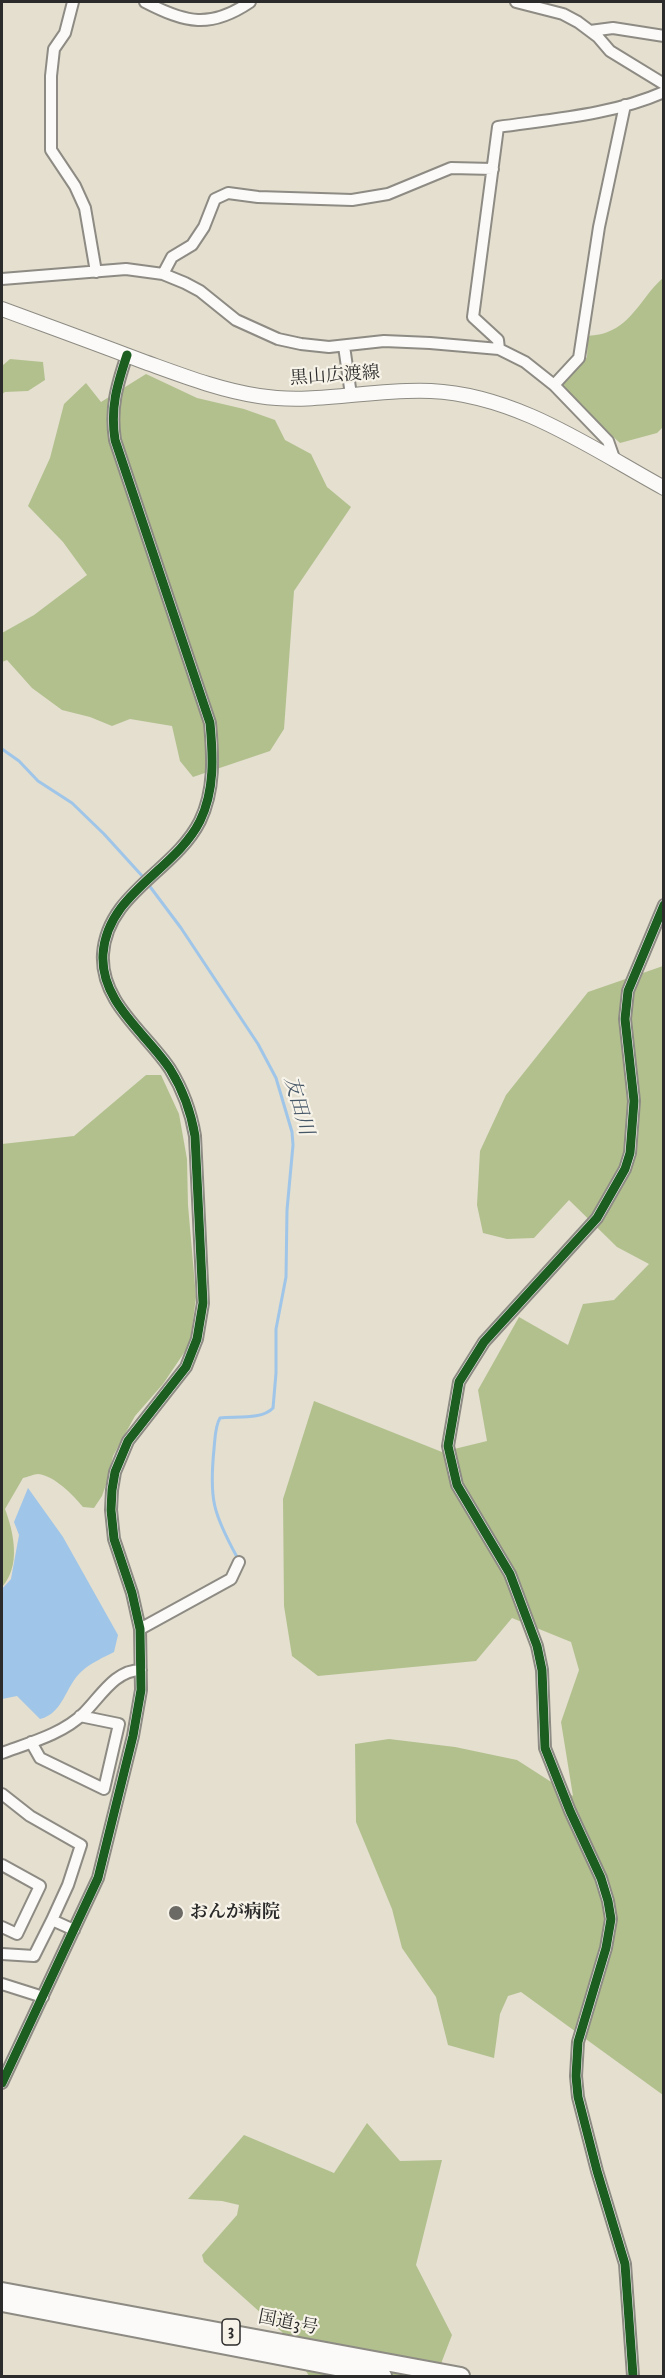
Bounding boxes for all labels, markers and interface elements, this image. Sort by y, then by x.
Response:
street label: 黒山広渡線 [289,363,381,391]
water label: 友田川 [277,1074,317,1138]
place label: おんが病院 [190,1902,280,1924]
marker: おんが病院 [167,1904,185,1922]
street label: 国道3号 [256,2308,320,2340]
road number: 3 [222,2319,240,2345]

